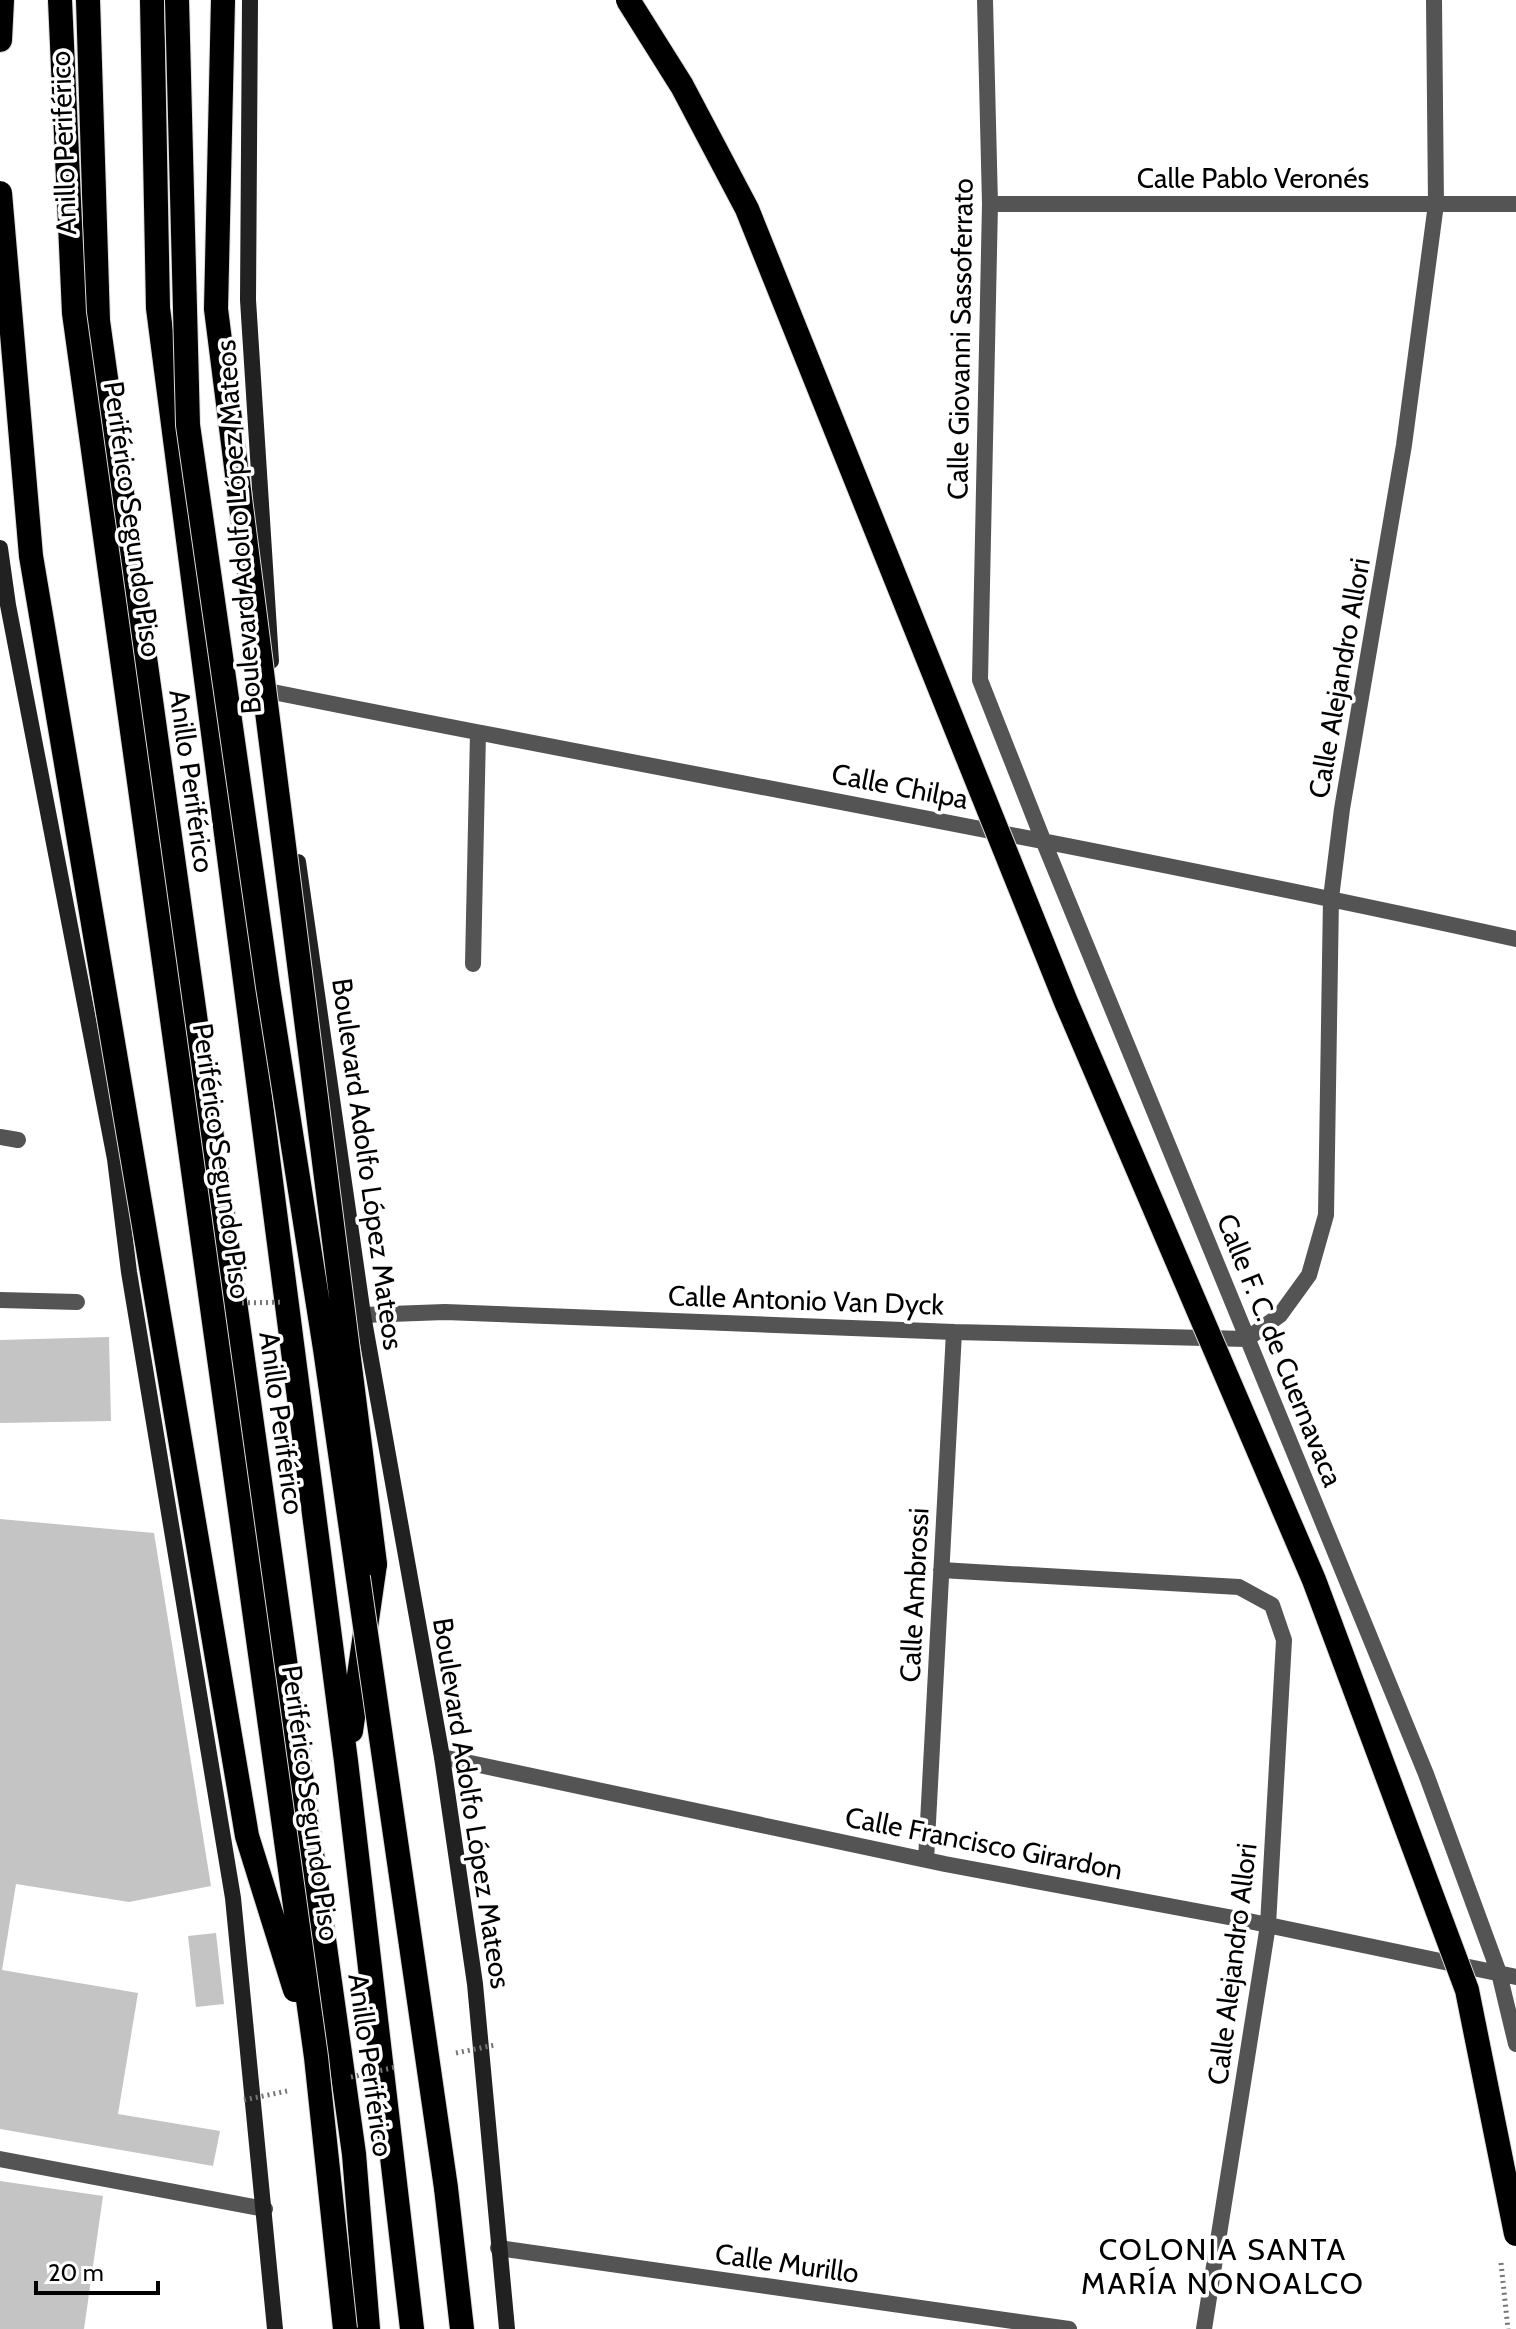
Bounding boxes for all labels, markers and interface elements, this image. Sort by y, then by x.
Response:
street label: Anillo Periférico [43,50,83,236]
street label: Calle Pablo Veronés [1137,161,1369,195]
street label: Calle Giovanni Sassoferrato [940,178,980,500]
street label: Boulevard Adolfo López Mateos [208,339,268,715]
street label: Periférico Segundo Piso [97,379,169,659]
street label: Calle Alejandro Allori [1301,555,1377,801]
street label: Anillo Periférico [162,687,222,875]
street label: Calle Chilpa [829,756,972,816]
street label: Boulevard Adolfo López Mateos [325,976,411,1352]
street label: Periférico Segundo Piso [186,1021,258,1301]
street label: Calle F. C. de Cuernavaca [1210,1209,1351,1492]
street label: Calle Antonio Van Dyck [668,1278,945,1322]
street label: Anillo Periférico [252,1329,312,1517]
street label: Calle Ambrossi [892,1507,936,1683]
street label: Boulevard Adolfo López Mateos [426,1615,518,1991]
street label: Periférico Segundo Piso [275,1663,347,1943]
street label: Calle Francisco Girardon [842,1799,1126,1887]
street label: Calle Alejandro Allori [1200,1841,1264,2087]
street label: Anillo Periférico [341,1971,401,2159]
district label: COLONIA SANTA MARÍA NONOALCO [1081,2231,1365,2302]
street label: Calle Murillo [713,2236,861,2290]
scale bar [36,2245,158,2295]
text: 20 m [48,2258,104,2287]

